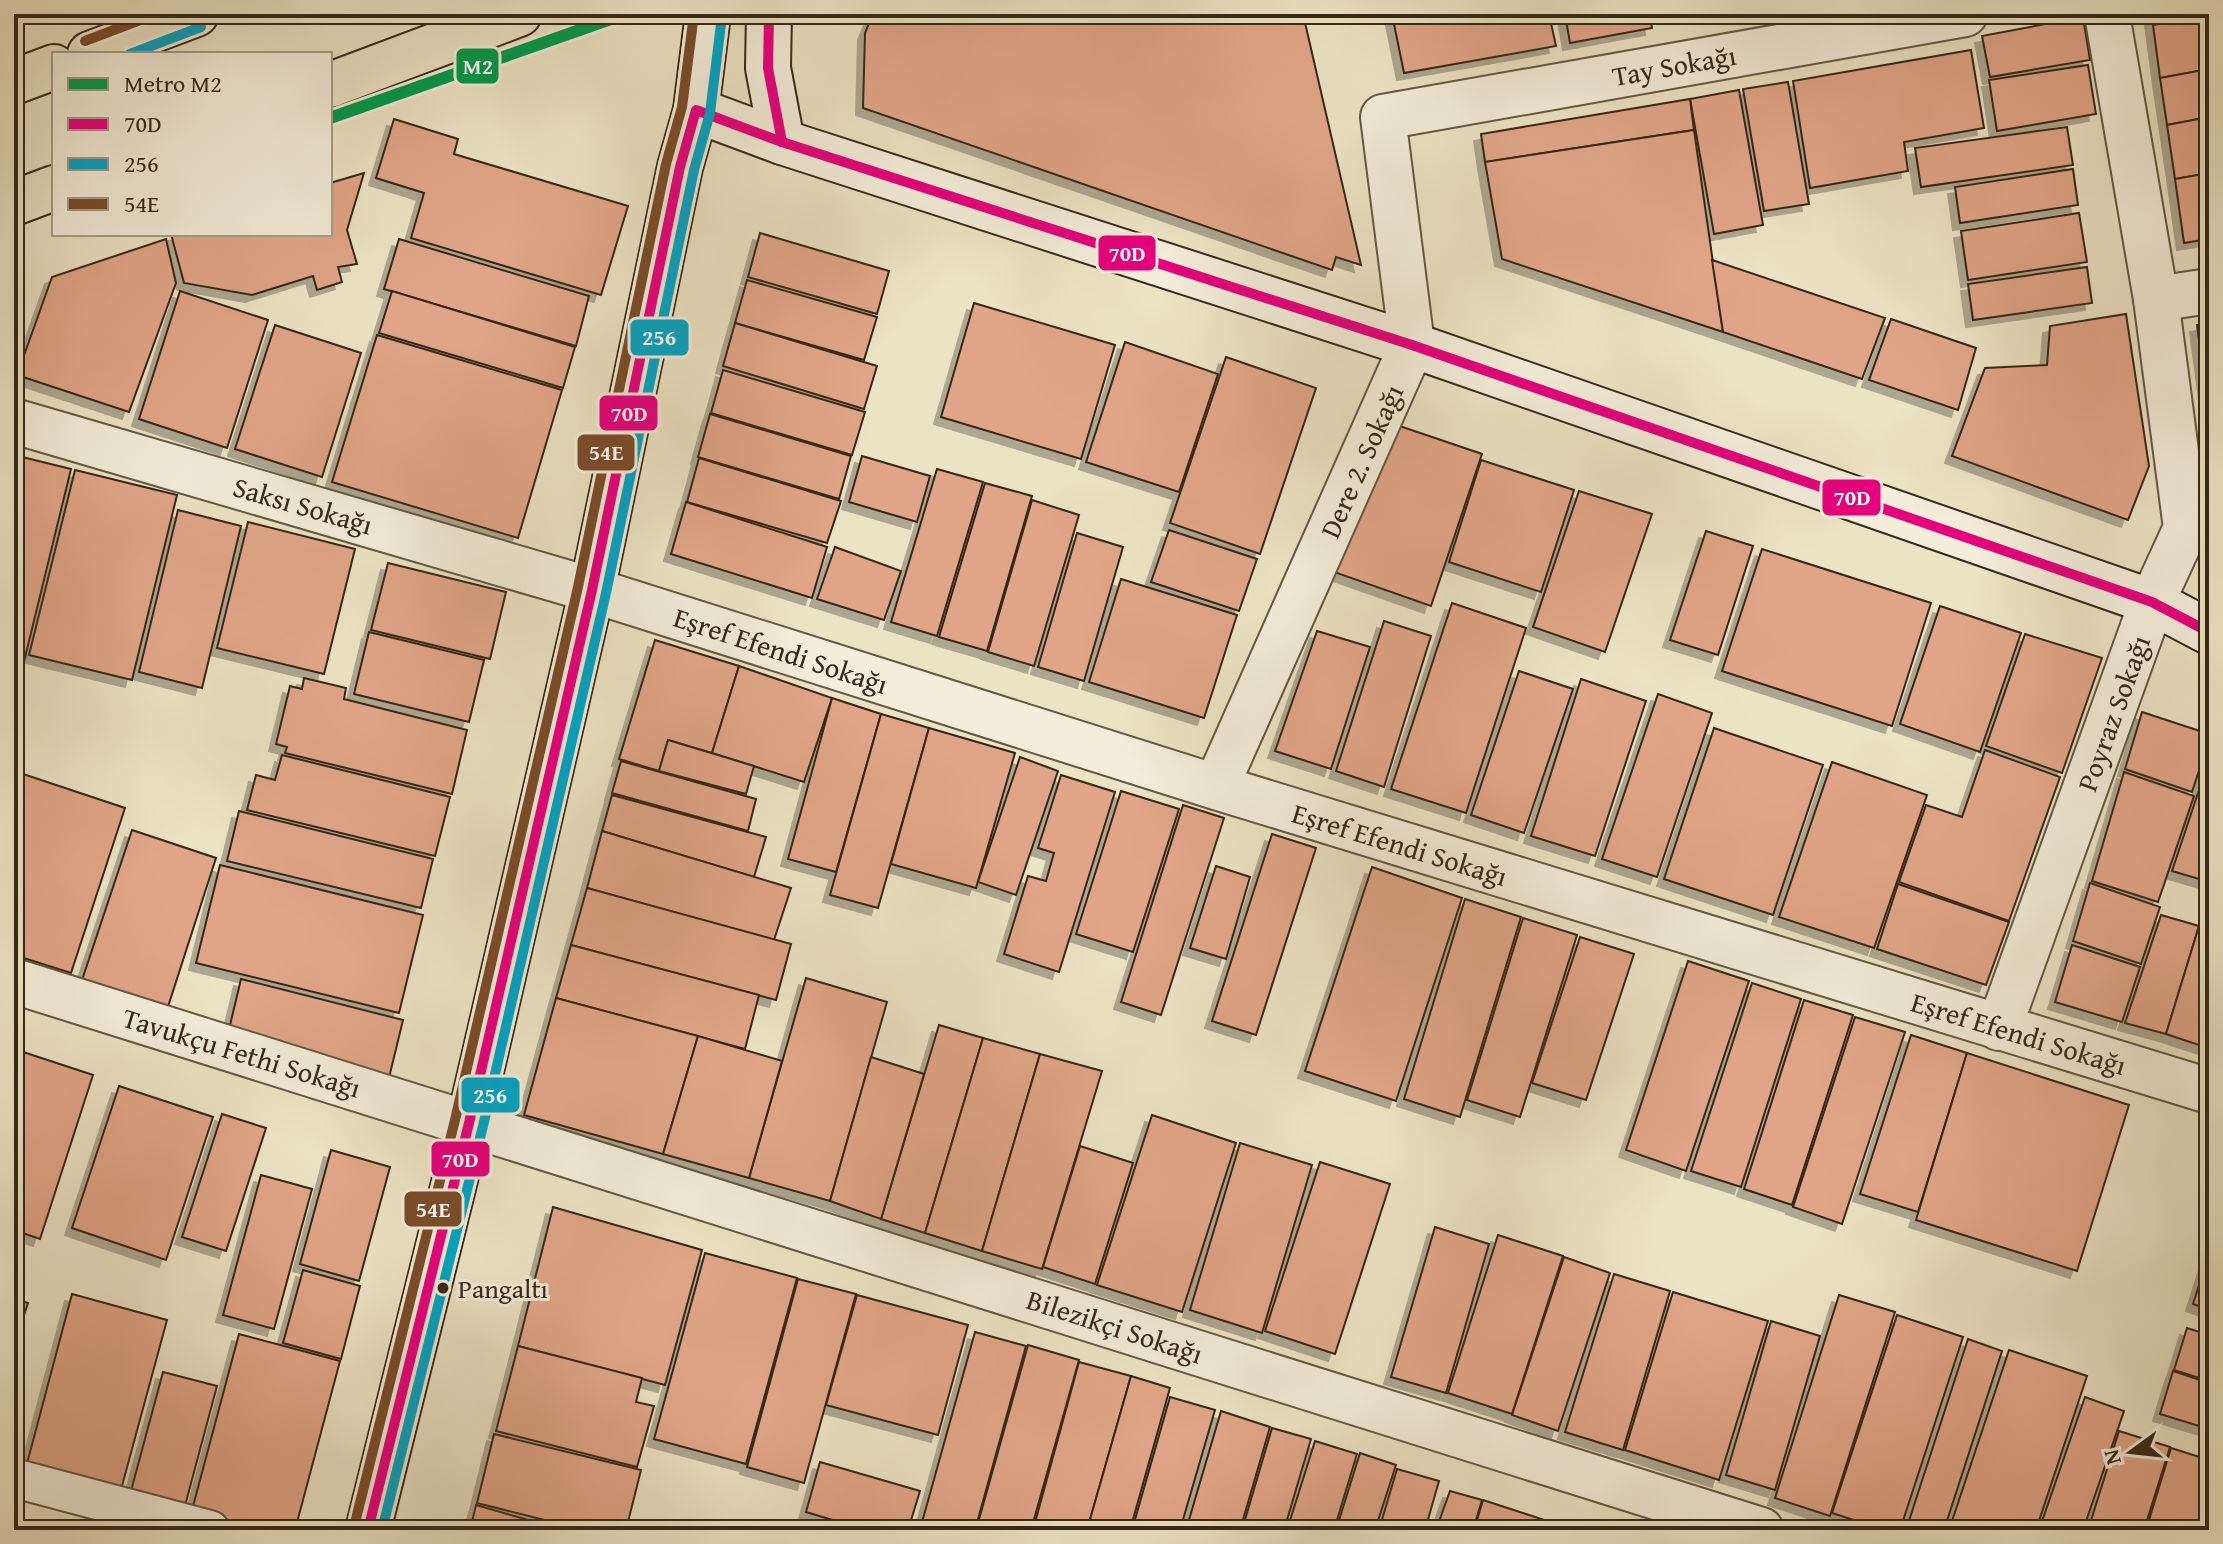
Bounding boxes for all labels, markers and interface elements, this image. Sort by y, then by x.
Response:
street label: Tay Sokağı [1609,34,1739,96]
line badge: M2 [455,47,500,85]
text: M2 [463,50,493,82]
legend [52,52,332,236]
text: Metro M2 [124,66,222,101]
text: 70D [124,106,162,141]
text: 256 [124,146,159,181]
text: 54E [124,186,159,221]
line badge: 70D [1097,234,1157,272]
text: 70D [1108,237,1146,269]
line badge: 256 [629,318,690,357]
text: 256 [642,321,676,353]
street label: Dere 2. Sokağı [1309,378,1413,544]
line badge: 70D [598,394,659,432]
text: 70D [610,397,648,429]
line badge: 54E [576,433,636,472]
text: 54E [589,436,624,468]
street label: Saksı Sokağı [228,466,378,545]
line badge: 70D [1821,478,1882,517]
text: 70D [1833,481,1871,513]
street label: Eşref Efendi Sokağı [669,596,893,704]
street label: Poyraz Sokağı [2066,629,2160,797]
street label: Eşref Efendi Sokağı [1287,792,1513,896]
street label: Eşref Efendi Sokağı [1906,981,2132,1085]
street label: Tavukçu Fethi Sokağı [118,996,366,1108]
line badge: 256 [460,1076,521,1114]
text: 256 [473,1079,507,1111]
line badge: 70D [430,1140,491,1178]
text: 70D [441,1143,479,1175]
line badge: 54E [403,1190,463,1228]
text: 54E [416,1193,451,1225]
place label: Pangaltı [458,1269,548,1308]
street label: Bilezikçi Sokağı [1022,1278,1208,1374]
marker: Pangaltı [435,1280,451,1296]
north arrow [2091,1412,2171,1492]
text: N [2094,1446,2129,1468]

